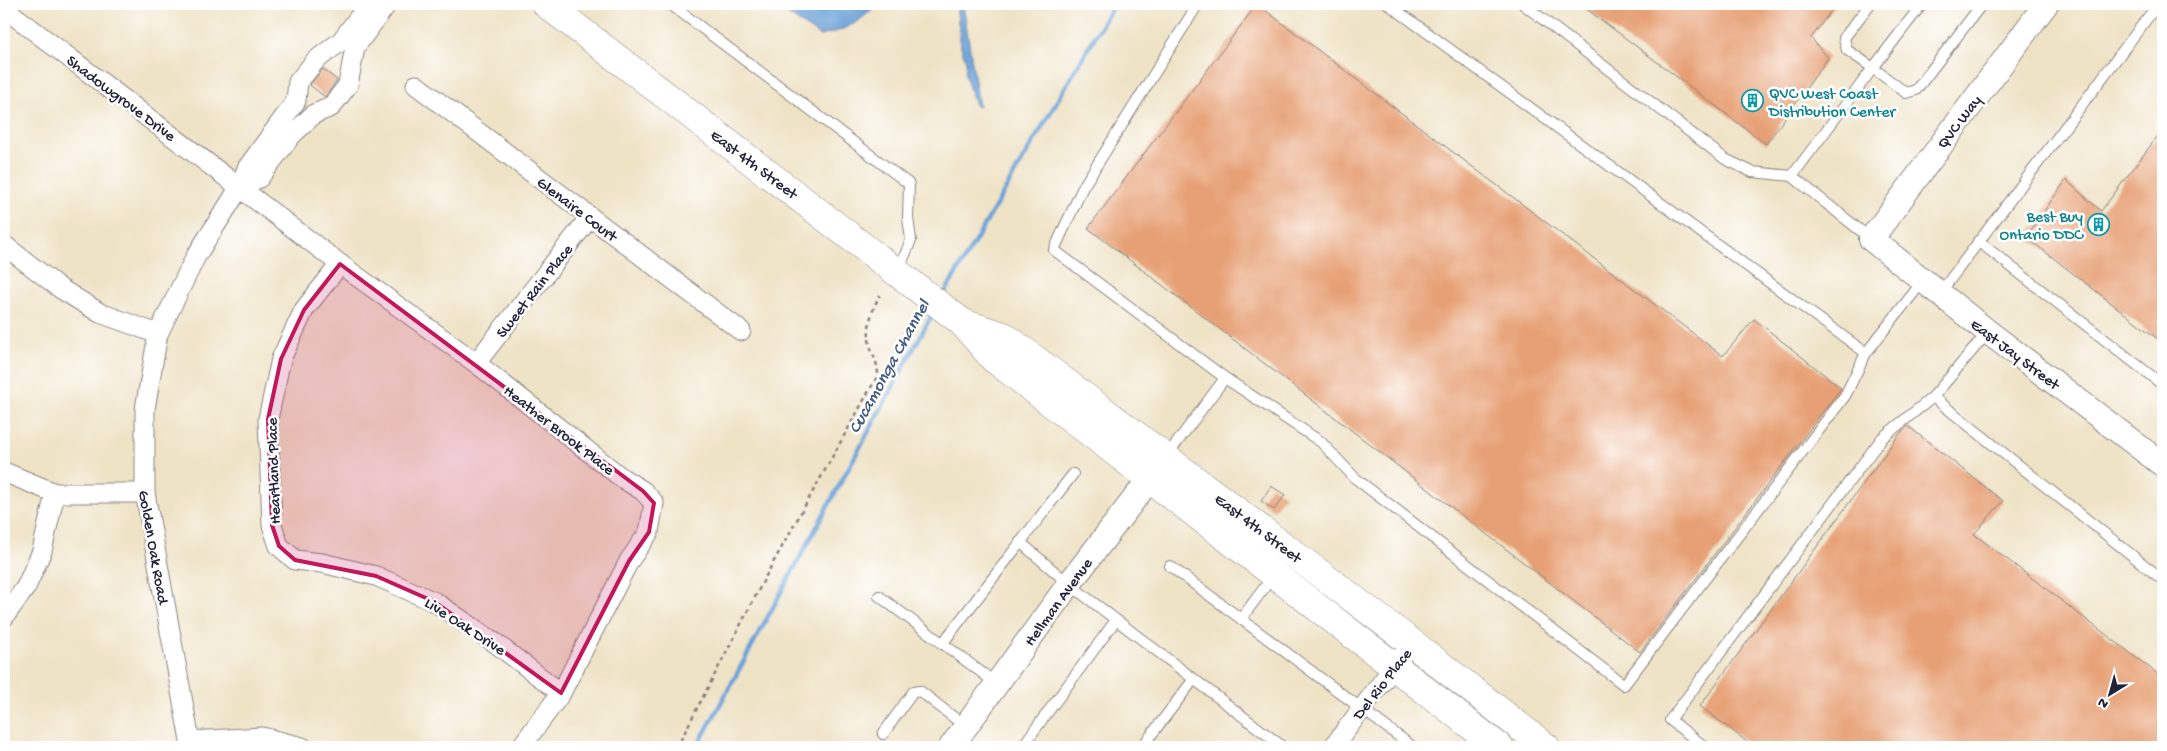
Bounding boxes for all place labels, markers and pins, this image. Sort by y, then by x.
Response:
place label: QVC West Coast Distribution Center [1768,86,1896,123]
building icon: QVC West Coast Distribution Center [1741,89,1765,113]
place label: Best Buy Ontario DDC [2000,209,2084,246]
building icon: Best Buy Ontario DDC [2087,212,2111,236]

